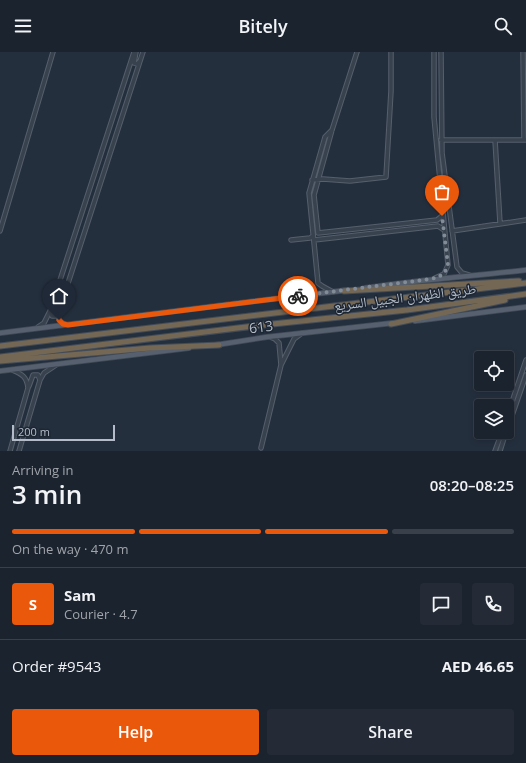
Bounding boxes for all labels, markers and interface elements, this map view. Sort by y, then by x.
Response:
text: Bitely [238,14,288,38]
icon: menu [12,15,34,37]
icon: search [492,15,514,37]
pin [425,175,459,216]
icon: bag [431,181,453,203]
courier [278,276,318,316]
street label: طريق الظهران الجبيل السريع [333,278,477,316]
pin [42,279,76,320]
icon: home [48,285,70,307]
icon: bike [287,285,309,307]
street label: 613 [248,315,274,338]
map controls [474,351,514,439]
button: locate [474,351,514,391]
button: layers [474,399,514,439]
scale bar [12,423,115,442]
text: 200 m [18,424,50,439]
text: Arriving in [12,461,74,479]
text: 08:20–08:25 [430,475,514,495]
text: 3 min [12,476,82,512]
text: On the way · 470 m [12,540,128,558]
button: chat [420,583,462,625]
button: phone [472,583,514,625]
text: Sam [64,585,96,605]
text: S [29,594,37,614]
text: Courier · 4.7 [64,605,138,623]
text: Order #9543 [12,656,101,676]
text: AED 46.65 [442,656,514,676]
button: Help [12,709,259,755]
button: Share [267,709,514,755]

